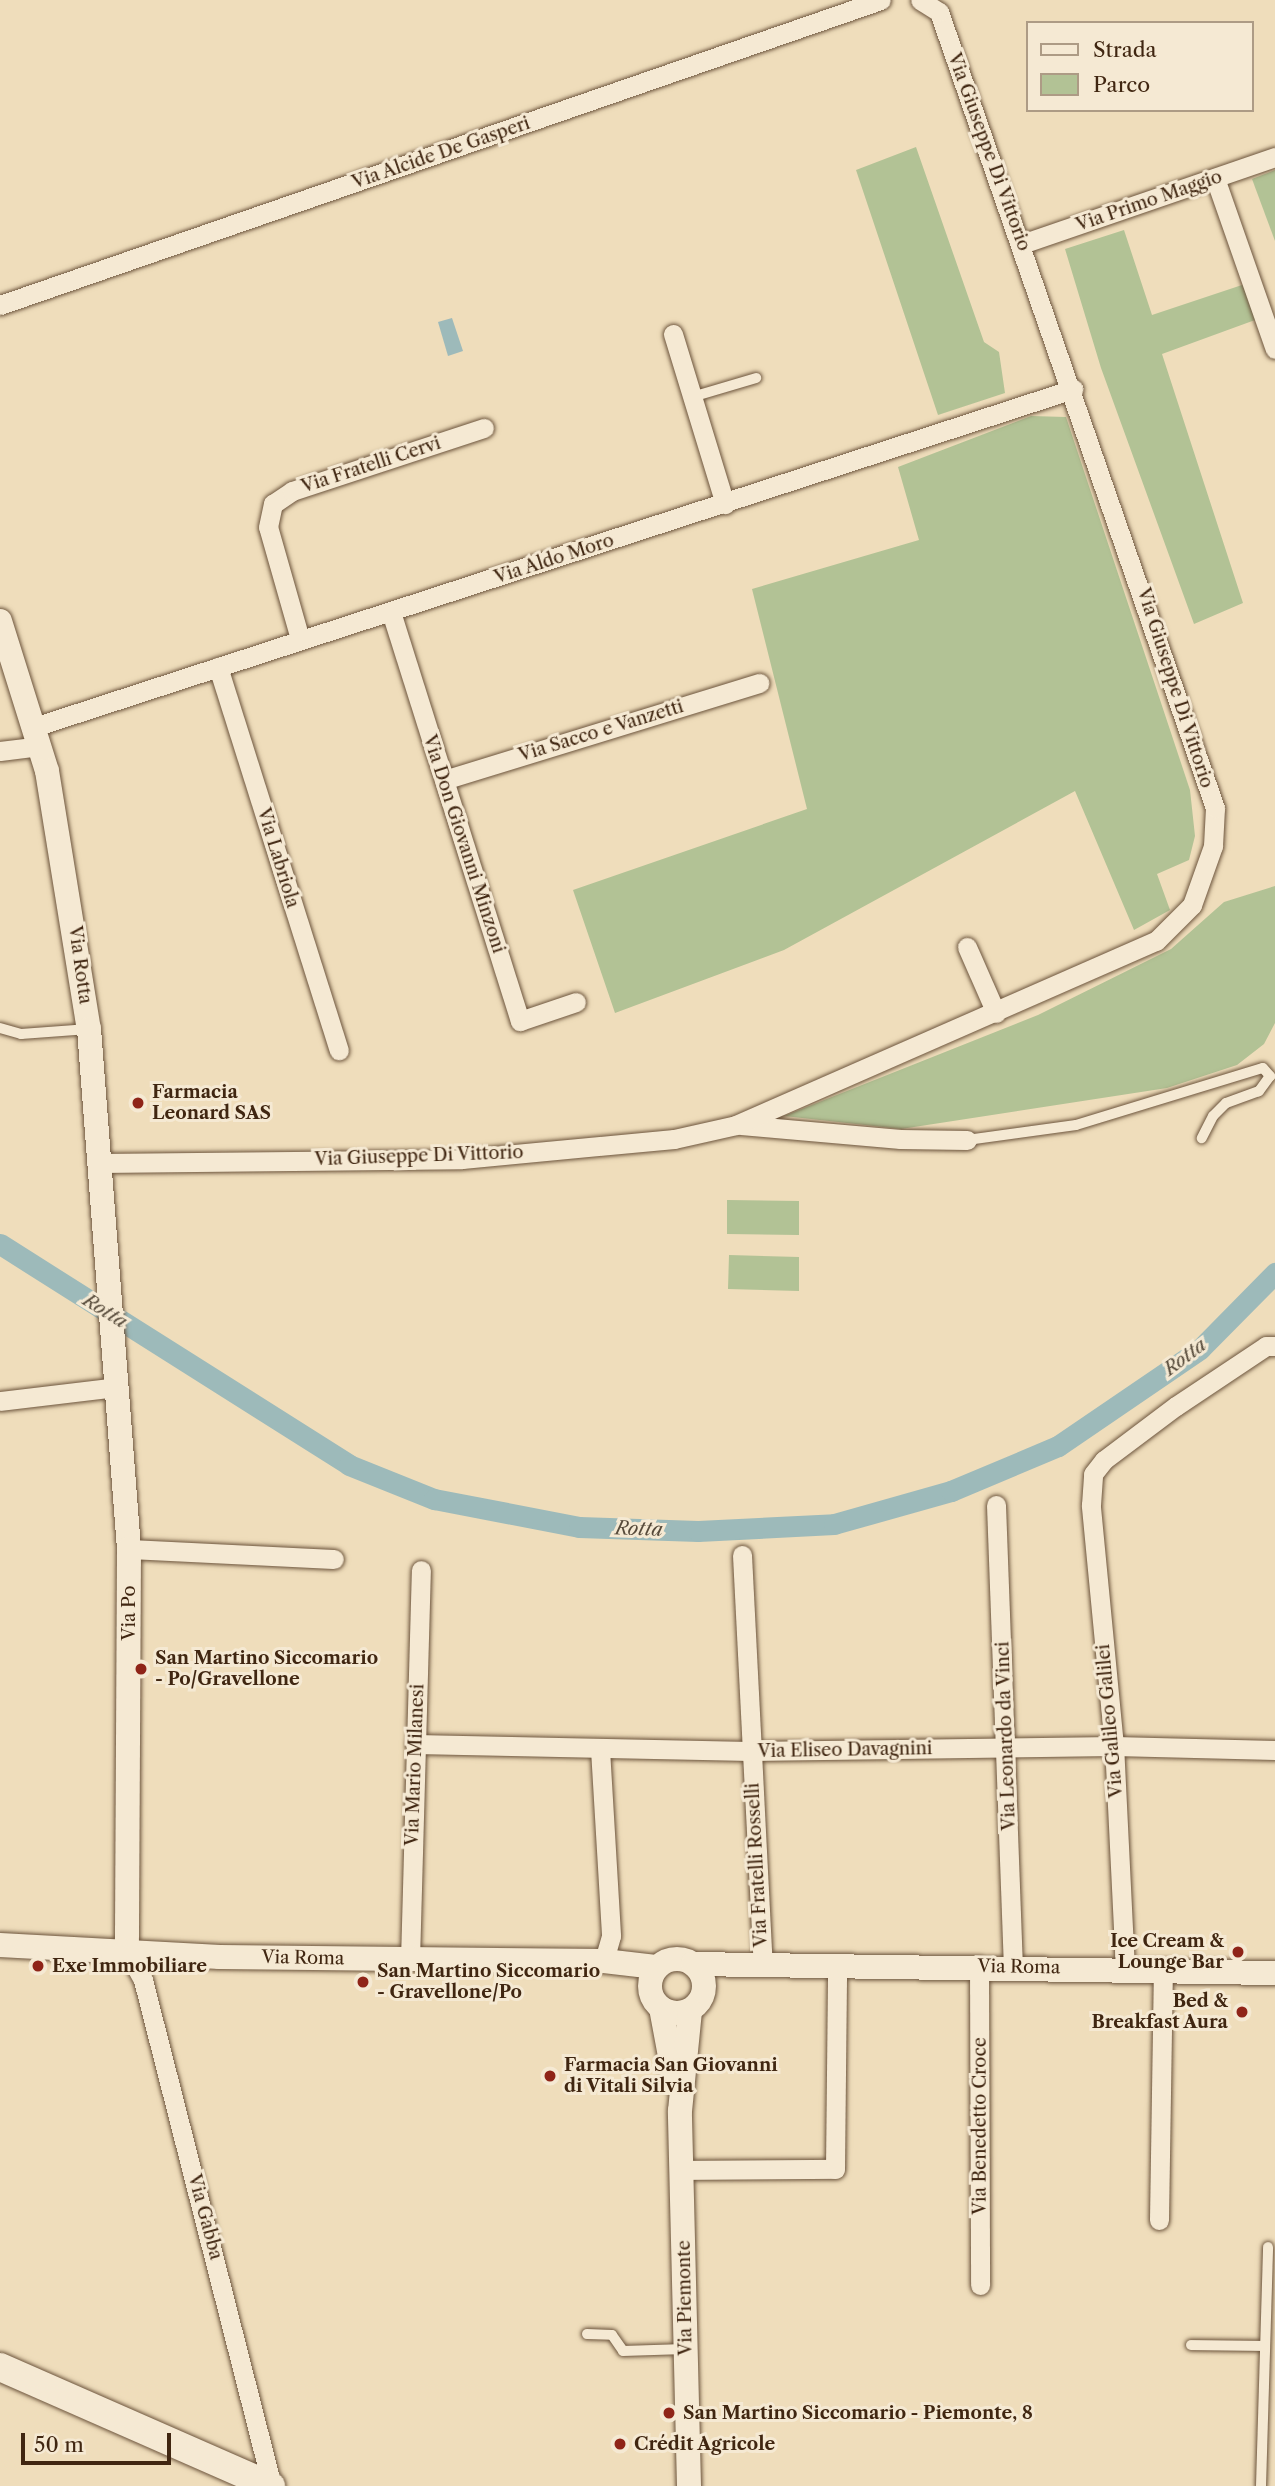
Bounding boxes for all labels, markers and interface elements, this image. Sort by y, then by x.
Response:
legend [1026,21,1254,112]
text: Strada [1093,37,1157,62]
street label: Via Giuseppe Di Vittorio [943,50,1035,254]
text: Parco [1093,72,1150,97]
street label: Via Alcide De Gasperi [349,112,533,194]
street label: Via Primo Maggio [1073,166,1225,236]
street label: Via Fratelli Cervi [298,432,444,498]
street label: Via Aldo Moro [491,529,617,589]
street label: Via Giuseppe Di Vittorio [1132,585,1218,791]
street label: Via Sacco e Vanzetti [515,695,687,767]
street label: Via Don Giovanni Minzoni [418,732,510,956]
street label: Via Labriola [252,805,304,911]
street label: Via Rotta [64,924,96,1006]
place label: Farmacia Leonard SAS [152,1082,271,1124]
marker: Farmacia Leonard SAS [130,1095,146,1111]
street label: Via Giuseppe Di Vittorio [314,1142,524,1170]
water label: Rotta [79,1289,131,1333]
water label: Rotta [1159,1334,1211,1380]
water label: Rotta [615,1517,663,1541]
street label: Via Po [118,1585,140,1641]
street label: Via Leonardo da Vinci [992,1640,1020,1832]
street label: Via Galileo Galilei [1093,1643,1127,1799]
place label: San Martino Siccomario - Po/Gravellone [155,1648,378,1690]
marker: San Martino Siccomario - Po/Gravellone [133,1661,149,1677]
street label: Via Mario Milanesi [401,1684,429,1846]
street label: Via Eliseo Davagnini [757,1738,933,1762]
street label: Via Fratelli Rosselli [742,1782,772,1948]
place label: Ice Cream & Lounge Bar [1110,1931,1224,1974]
marker: Ice Cream & Lounge Bar [1230,1944,1246,1960]
street label: Via Roma [261,1946,345,1970]
place label: Exe Immobiliare [52,1955,207,1977]
street label: Via Roma [977,1955,1061,1979]
marker: Exe Immobiliare [30,1958,46,1974]
place label: San Martino Siccomario - Gravellone/Po [377,1961,600,2004]
marker: San Martino Siccomario - Gravellone/Po [355,1974,371,1990]
place label: Bed & Breakfast Aura [1091,1991,1228,2034]
marker: Bed & Breakfast Aura [1234,2004,1250,2020]
street label: Via Benedetto Croce [969,2037,991,2215]
place label: Farmacia San Giovanni di Vitali Silvia [564,2055,778,2098]
marker: Farmacia San Giovanni di Vitali Silvia [542,2068,558,2084]
street label: Via Gabba [183,2172,227,2262]
street label: Via Piemonte [673,2240,697,2356]
place label: San Martino Siccomario - Piemonte, 8 [683,2402,1033,2424]
marker: San Martino Siccomario - Piemonte, 8 [661,2405,677,2421]
scale bar [24,2420,175,2464]
text: 50 m [34,2432,84,2457]
place label: Crédit Agricole [634,2433,776,2455]
marker: Crédit Agricole [612,2436,628,2452]

